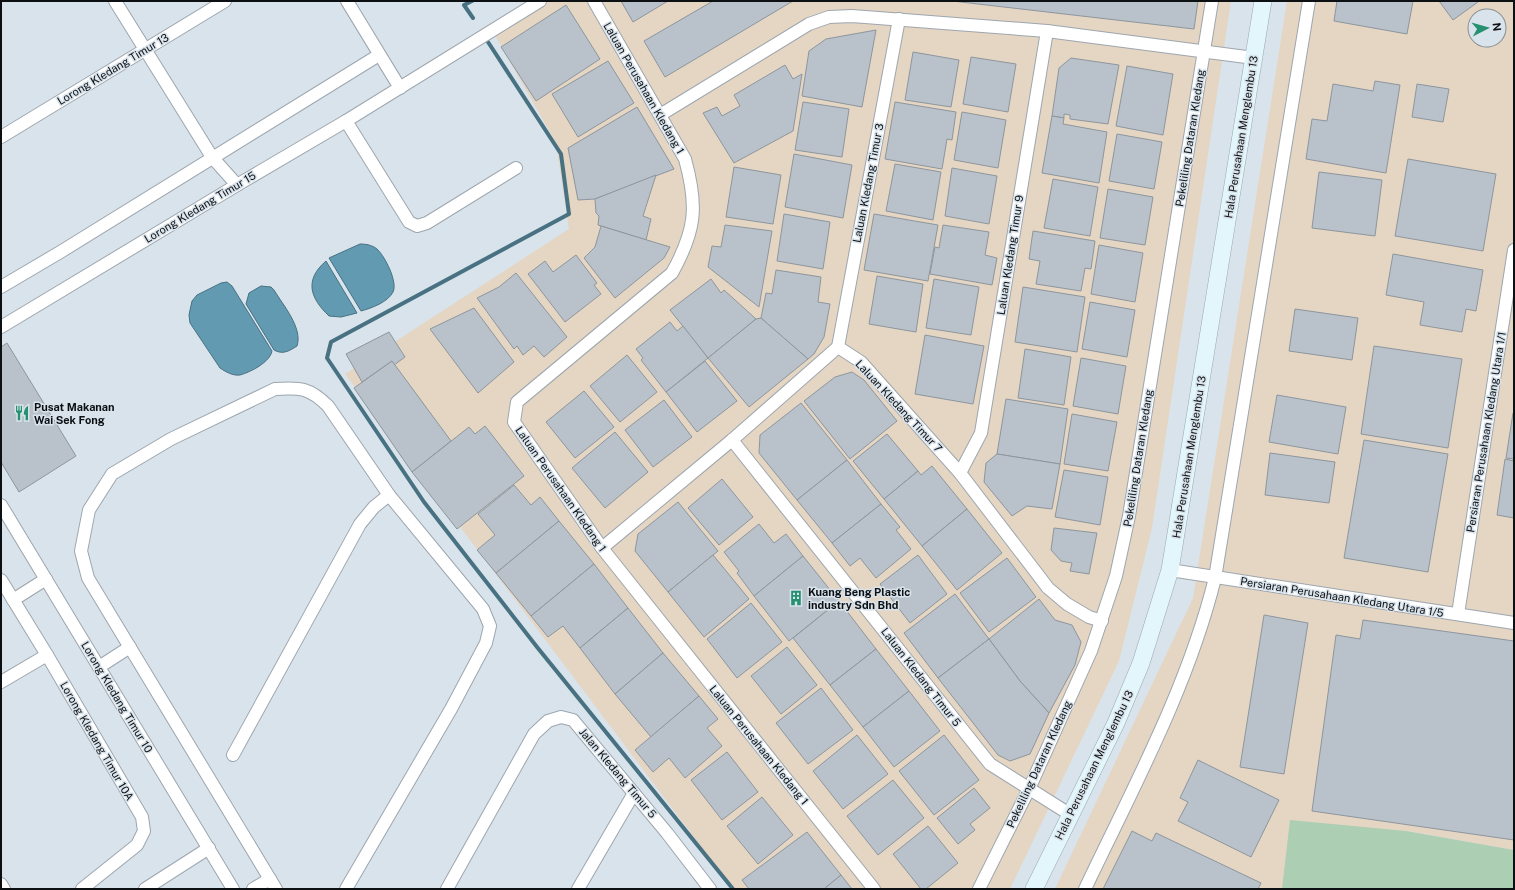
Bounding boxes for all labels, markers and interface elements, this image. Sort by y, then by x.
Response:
north arrow [1467,8,1507,48]
street label: Laluan Perusahaan Kledang 1 [601,20,687,156]
text: N [1491,22,1503,32]
street label: Lorong Kledang Timur 13 [55,31,171,107]
street label: Hala Perusahaan Menglembu 13 [1222,55,1260,219]
street label: Pekeliling Dataran Kledang [1173,68,1207,208]
street label: Laluan Kledang Timur 3 [851,122,885,244]
street label: Lorong Kledang Timur 15 [142,169,258,245]
street label: Laluan Kledang Timur 9 [995,194,1025,316]
street label: Persiaran Perusahaan Kledang Utara 1/1 [1464,331,1508,533]
street label: Laluan Kledang Timur 7 [853,358,945,455]
street label: Hala Perusahaan Menglembu 13 [1170,375,1208,539]
street label: Pekeliling Dataran Kledang [1121,388,1155,528]
place label: Pusat Makanan Wai Sek Fong [34,401,115,426]
restaurant icon: Pusat Makanan Wai Sek Fong [13,404,31,422]
street label: Laluan Perusahaan Kledang 1 [513,424,609,554]
street label: Persiaran Perusahaan Kledang Utara 1/5 [1239,575,1445,619]
place label: Kuang Beng Plastic industry Sdn Bhd [808,586,910,611]
building icon: Kuang Beng Plastic industry Sdn Bhd [787,589,805,607]
street label: Laluan Kledang Timur 5 [879,625,963,729]
street label: Lorong Kledang Timur 10 [79,639,155,755]
street label: Lorong Kledang Timur 10A [58,679,136,803]
street label: Laluan Perusahaan Kledang 1 [707,683,811,807]
street label: Hala Perusahaan Menglembu 13 [1053,688,1135,842]
street label: Pekeliling Dataran Kledang [1004,698,1074,829]
street label: Jalan Kledang Timur 5 [577,726,659,820]

